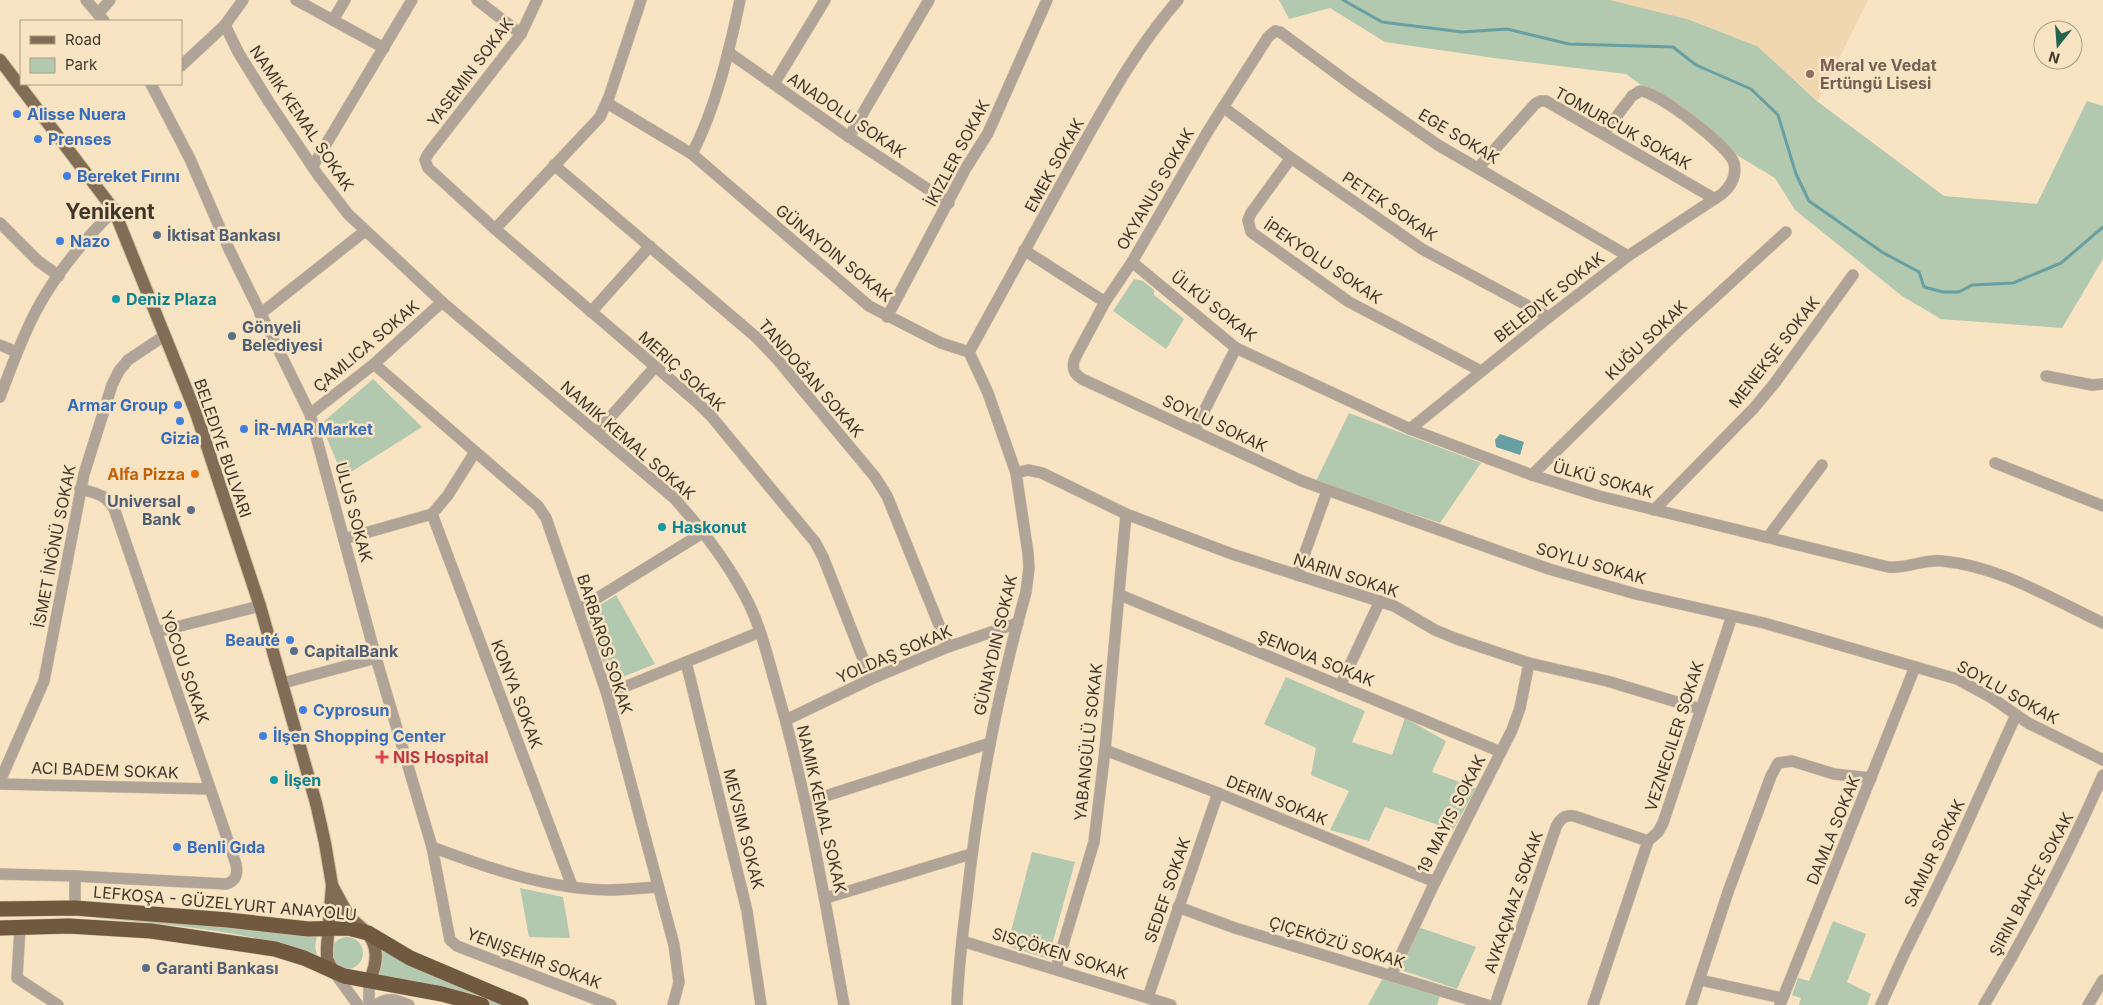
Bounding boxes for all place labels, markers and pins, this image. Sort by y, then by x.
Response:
place label: Meral ve Vedat Ertüngü Lisesi [1820,55,1937,93]
marker: Meral ve Vedat Ertüngü Lisesi [1804,68,1816,80]
place label: Alisse Nuera [27,104,126,124]
marker: Alisse Nuera [11,108,23,120]
place label: Prenses [48,129,111,149]
marker: Prenses [32,133,44,145]
place label: Bereket Fırını [77,166,180,186]
marker: Bereket Fırını [61,170,73,182]
place label: İktisat Bankası [167,225,281,245]
marker: İktisat Bankası [151,229,163,241]
place label: Nazo [70,231,110,251]
marker: Nazo [54,235,66,247]
place label: Deniz Plaza [126,289,217,309]
marker: Deniz Plaza [110,293,122,305]
place label: Gönyeli Belediyesi [242,317,323,355]
marker: Gönyeli Belediyesi [226,330,238,342]
place label: Armar Group [67,395,168,415]
marker: Armar Group [172,399,184,411]
marker: Gizia [174,415,186,427]
place label: İR-MAR Market [254,419,373,439]
marker: İR-MAR Market [238,423,250,435]
place label: Gizia [160,428,200,448]
place label: Alfa Pizza [107,464,185,484]
marker: Alfa Pizza [189,468,201,480]
place label: Universal Bank [107,491,182,529]
marker: Universal Bank [185,504,197,516]
place label: Haskonut [672,517,747,537]
marker: Haskonut [656,521,668,533]
place label: Beauté [225,630,280,650]
marker: Beauté [284,634,296,646]
place label: CapitalBank [304,641,399,661]
marker: CapitalBank [288,645,300,657]
place label: Cyprosun [313,700,389,720]
marker: Cyprosun [297,704,309,716]
place label: İlşen Shopping Center [273,726,446,746]
marker: İlşen Shopping Center [257,730,269,742]
place label: NIS Hospital [393,747,489,767]
marker: NIS Hospital [375,750,389,764]
place label: İlşen [284,770,321,790]
marker: İlşen [268,774,280,786]
place label: Benli Gıda [187,837,265,857]
marker: Benli Gıda [171,841,183,853]
place label: Garanti Bankası [156,958,279,978]
marker: Garanti Bankası [140,962,152,974]

